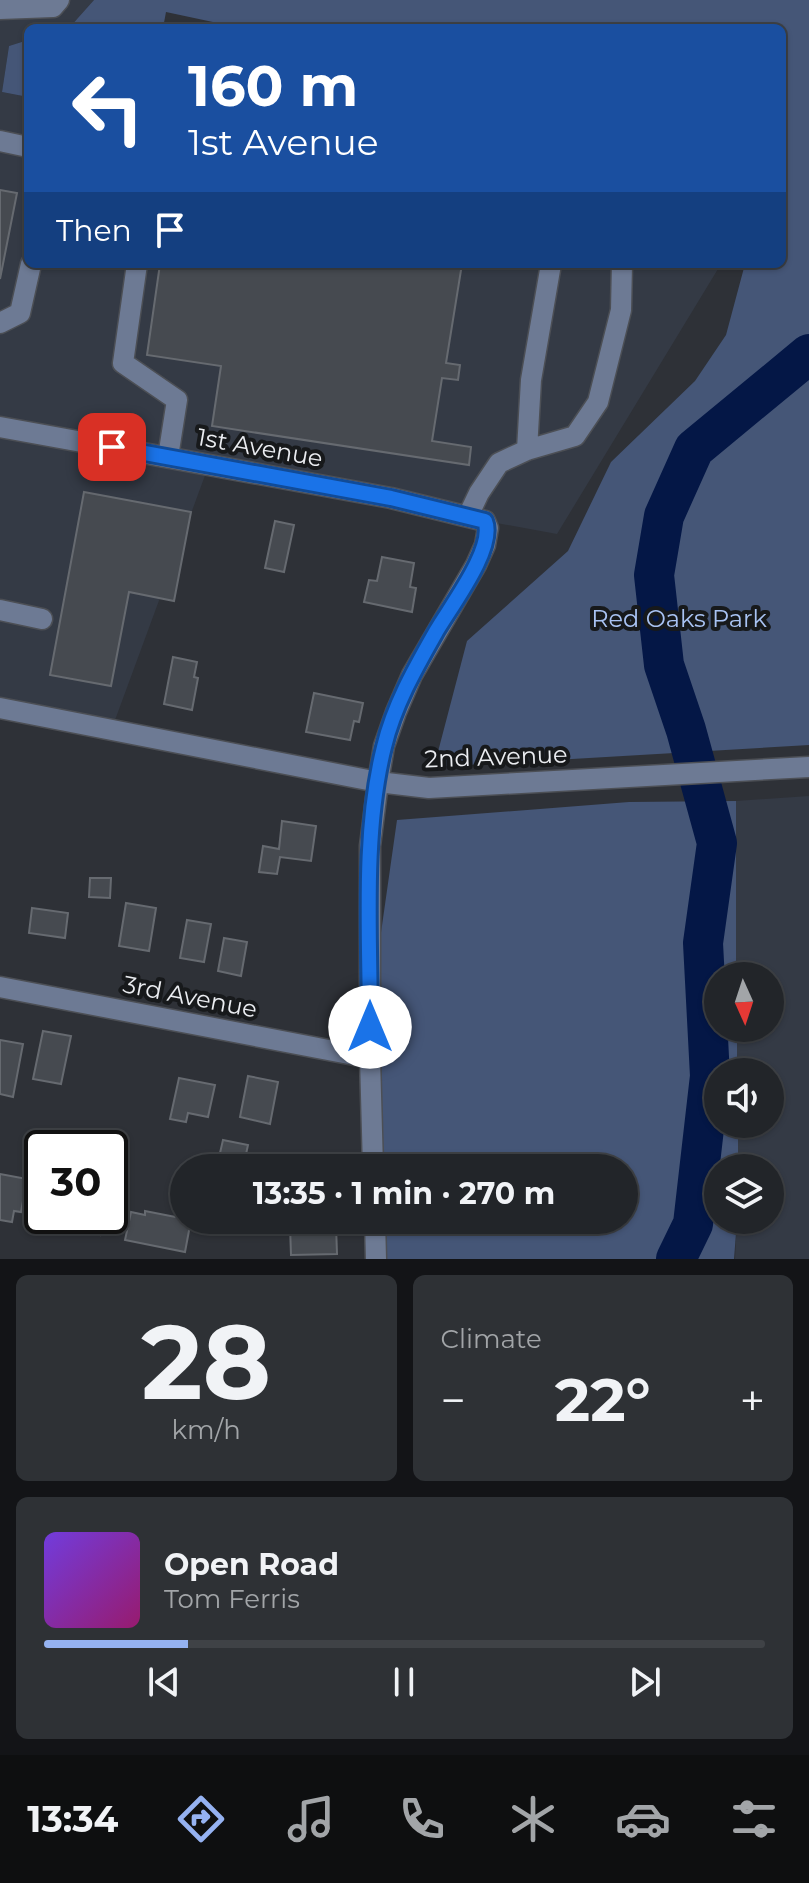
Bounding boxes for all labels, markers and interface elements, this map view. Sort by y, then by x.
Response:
text: 160 m [188,52,358,120]
icon: left [56,56,160,160]
text: 1st Avenue [188,120,378,164]
icon: arrive [148,208,192,252]
text: Then [56,212,132,249]
pin [78,413,146,481]
street label: 1st Avenue [195,422,325,473]
icon: arrive [90,425,134,469]
park label: Red Oaks Park [591,604,767,633]
street label: 2nd Avenue [424,740,568,773]
north arrow [704,962,784,1042]
map controls [704,962,784,1234]
street label: 3rd Avenue [121,969,260,1024]
position arrow [328,985,412,1069]
button: sound [704,1058,784,1138]
speed limit sign: 30 [24,1130,128,1234]
button: layers [704,1154,784,1234]
text: 13:35 · 1 min · 270 m [253,1175,555,1212]
text: 28 [141,1298,271,1425]
text: Climate [441,1323,542,1355]
text: 22° [555,1363,651,1436]
text: − [441,1373,466,1427]
text: + [740,1373,765,1427]
text: km/h [172,1414,241,1446]
text: Open Road [164,1546,339,1583]
text: Tom Ferris [164,1583,300,1615]
icon: previous [142,1660,186,1704]
icon: pause [382,1660,426,1704]
icon: next [623,1660,667,1704]
icon: directions [173,1791,229,1847]
icon: music [283,1791,339,1847]
icon: phone [394,1791,450,1847]
icon: climate [505,1791,561,1847]
icon: car [615,1791,671,1847]
icon: filters [726,1791,782,1847]
text: 13:34 [27,1797,118,1841]

